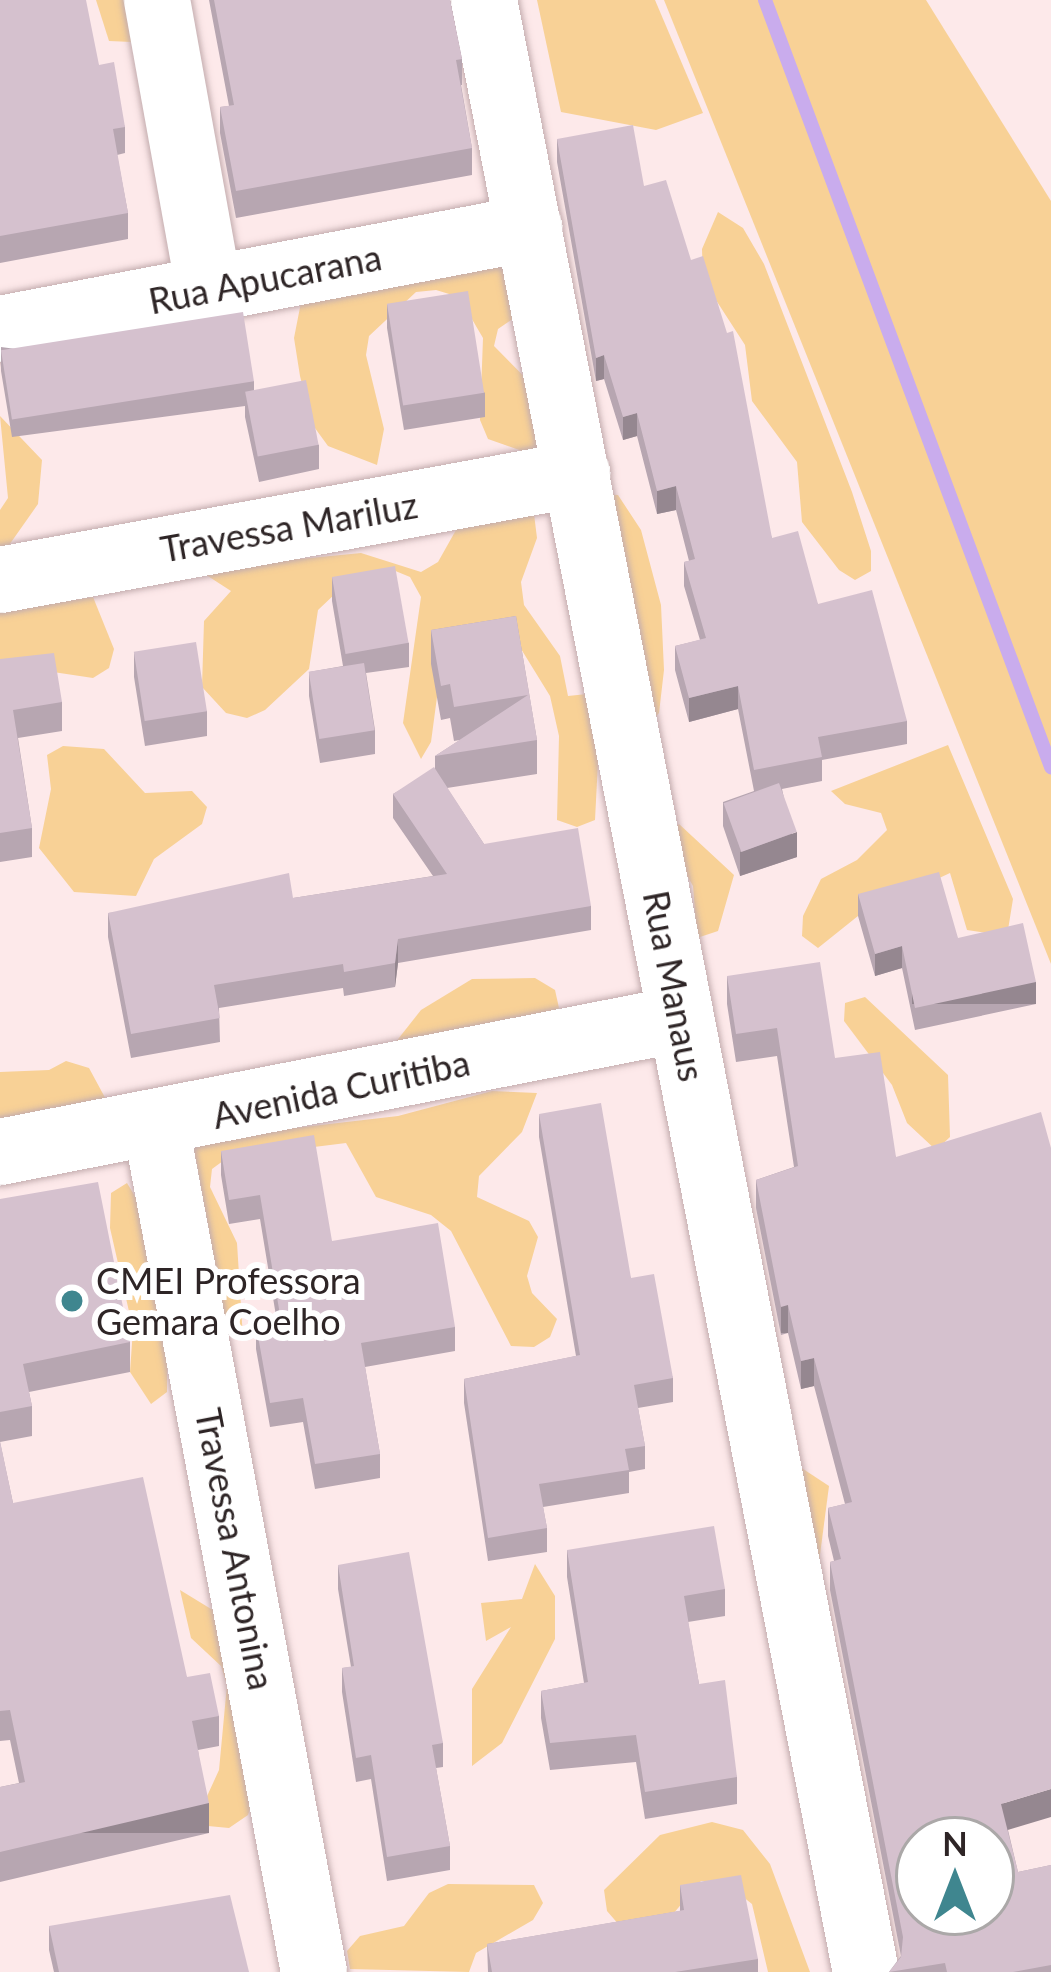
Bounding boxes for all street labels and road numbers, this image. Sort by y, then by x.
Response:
street label: Rua Apucarana [144,235,386,323]
street label: Travessa Mariluz [157,483,421,571]
street label: Rua Manaus [634,887,714,1085]
street label: Avenida Curitiba [208,1041,474,1137]
street label: Travessa Antonina [186,1404,284,1694]

